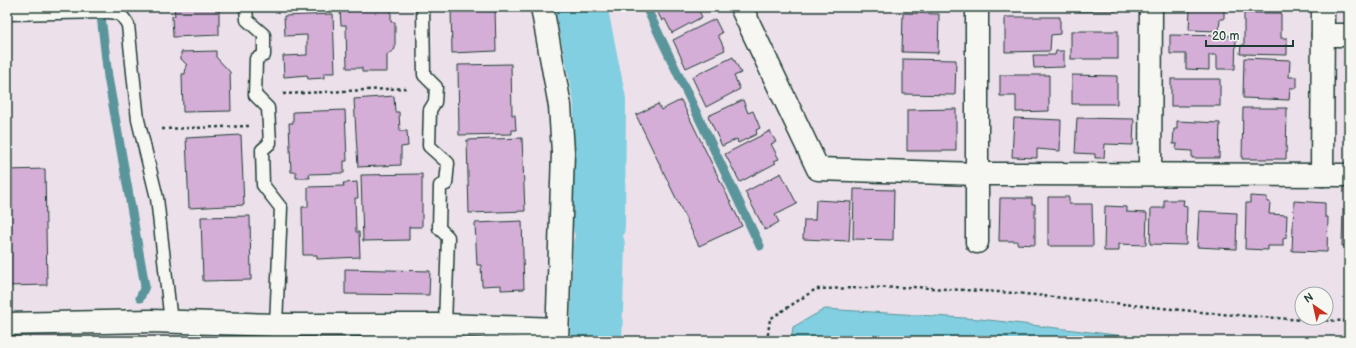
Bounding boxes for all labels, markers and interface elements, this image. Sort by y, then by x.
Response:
scale bar [1206,22,1293,48]
text: 20 m [1212,29,1239,44]
north arrow [1294,286,1334,326]
text: N [1302,290,1316,306]

